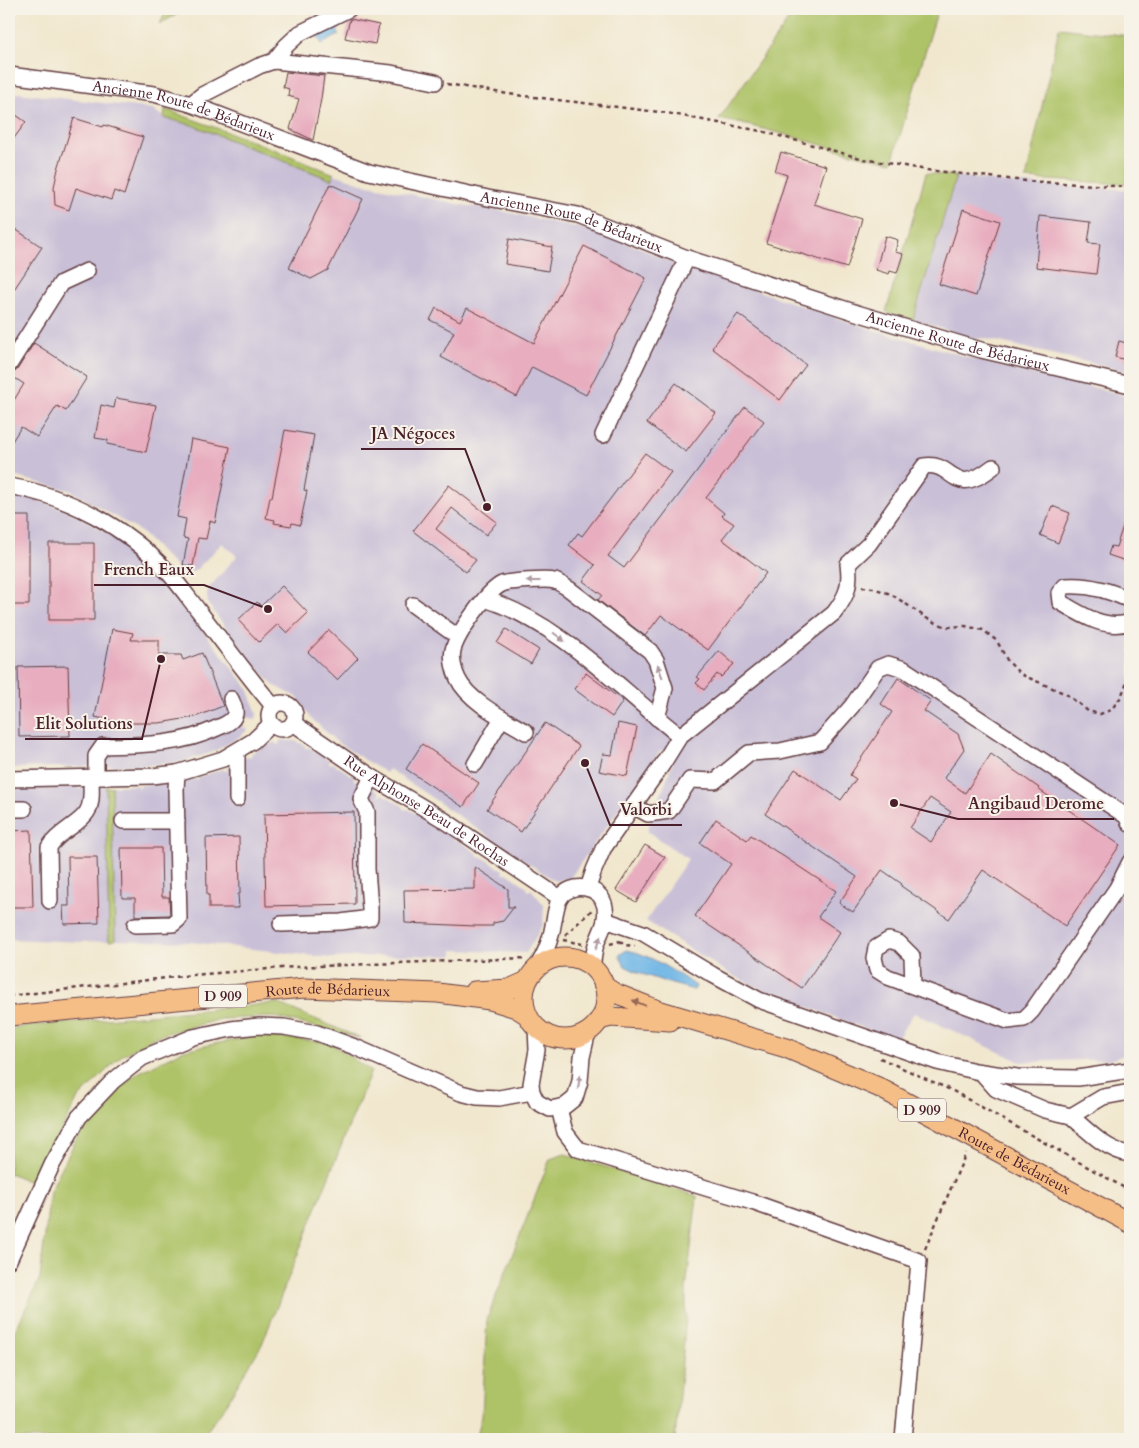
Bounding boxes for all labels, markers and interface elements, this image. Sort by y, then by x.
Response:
street label: Ancienne Route de Bédarieux [91,76,279,145]
street label: Ancienne Route de Bédarieux [478,187,666,258]
street label: Ancienne Route de Bédarieux [863,306,1052,376]
callout: JA Négoces [361,418,465,449]
text: JA Négoces [369,423,455,445]
callout: French Eaux [94,554,204,585]
text: French Eaux [104,559,195,581]
one-way arrow [525,577,541,585]
one-way arrow [552,632,566,642]
one-way arrow [656,664,663,679]
callout: Elit Solutions [25,708,142,739]
text: Elit Solutions [35,713,133,735]
street label: Rue Alphonse Beau de Rochas [340,751,513,871]
callout: Angibaud Derome [958,788,1114,819]
text: Angibaud Derome [968,793,1104,815]
callout: Valorbi [610,794,682,825]
text: Valorbi [620,799,672,821]
one-way arrow [594,935,602,950]
street label: Route de Bédarieux [264,978,391,1002]
road number: D 909 [199,984,247,1008]
one-way arrow [632,998,646,1006]
one-way arrow [575,1074,583,1090]
road number: D 909 [898,1098,946,1122]
street label: Route de Bédarieux [955,1122,1075,1199]

